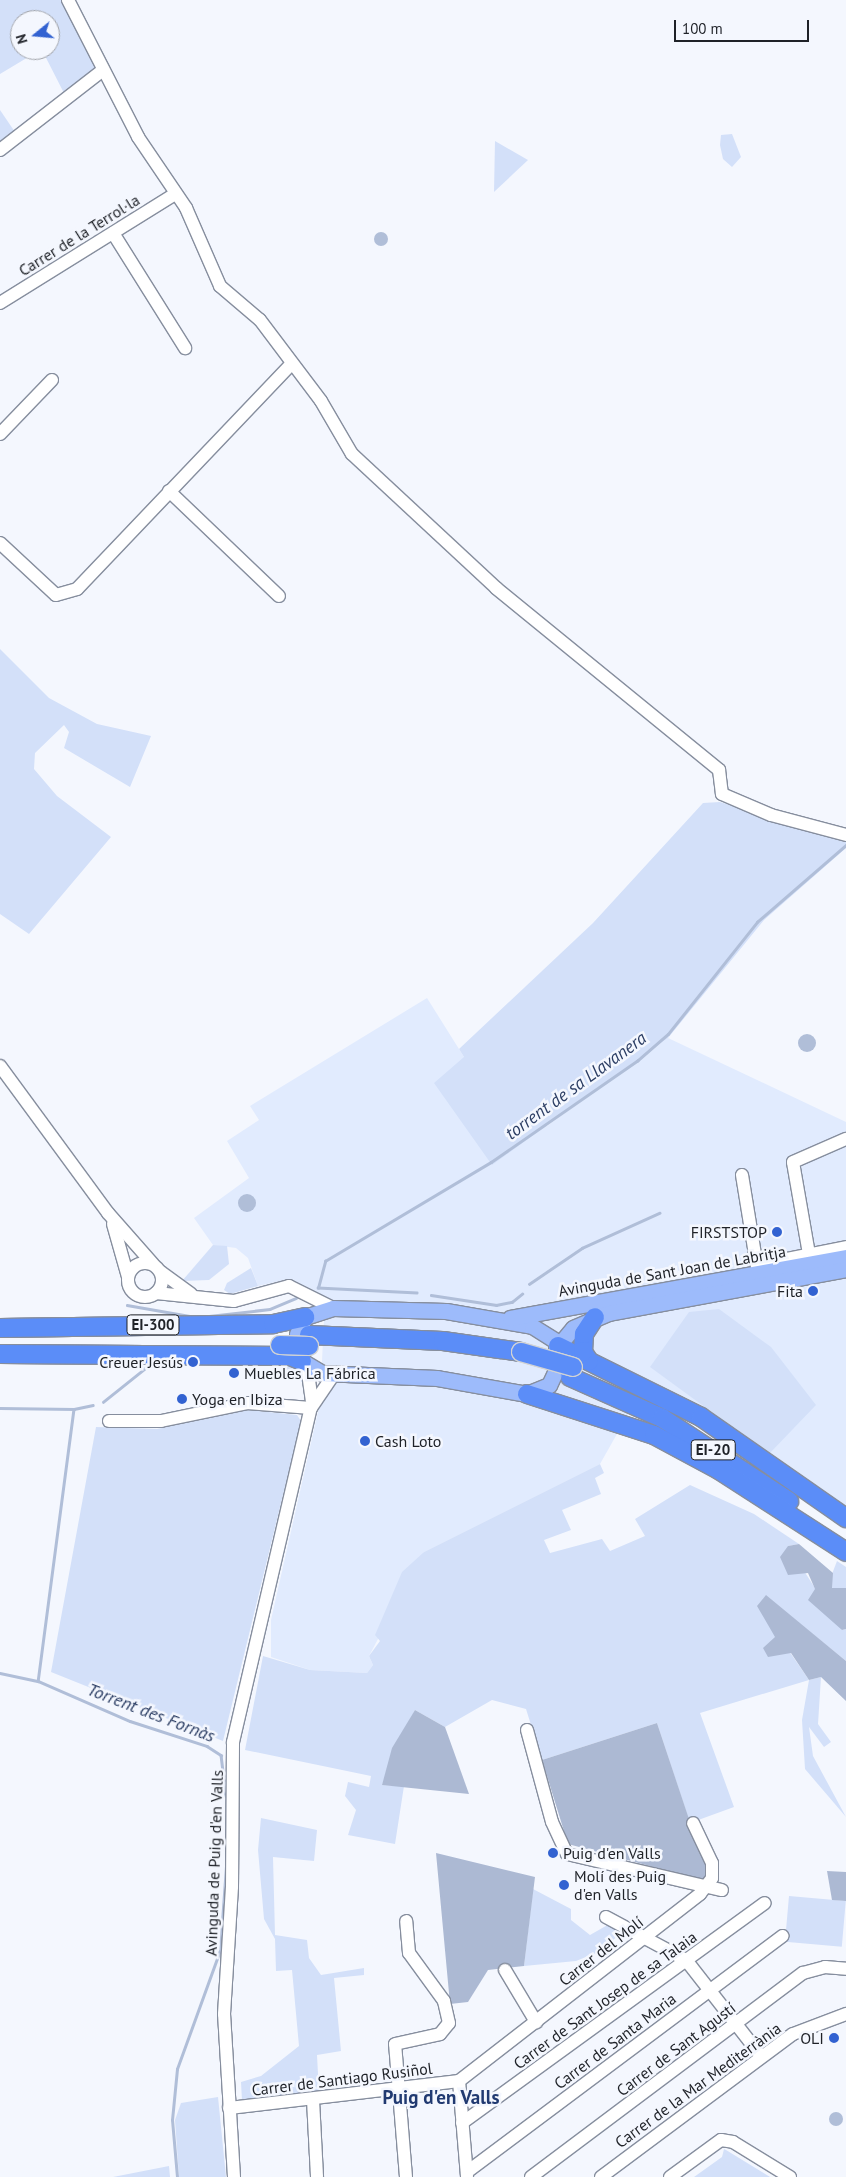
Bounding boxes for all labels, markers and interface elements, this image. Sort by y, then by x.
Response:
north arrow [10,10,60,60]
scale bar [676,10,811,42]
text: 100 m [682,19,723,38]
text: N [12,32,32,46]
street label: Carrer de la Terrol·la [15,190,143,280]
water label: torrent de sa Llavanera [501,1028,651,1144]
place label: FIRSTSTOP [691,1222,767,1242]
marker: FIRSTSTOP [771,1226,783,1238]
street label: Avinguda de Sant Joan de Labritja [557,1242,787,1300]
place label: Fita [777,1281,803,1301]
marker: Fita [807,1285,819,1297]
road number: EI-300 [126,1312,180,1338]
place label: Creuer Jesús [99,1352,183,1372]
marker: Creuer Jesús [187,1356,199,1368]
place label: Muebles La Fábrica [244,1363,376,1383]
marker: Muebles La Fábrica [228,1367,240,1379]
place label: Yoga en Ibiza [192,1389,283,1409]
marker: Yoga en Ibiza [176,1393,188,1405]
place label: Cash Loto [375,1431,441,1451]
marker: Cash Loto [359,1435,371,1447]
road number: EI-20 [690,1438,736,1462]
water label: Torrent des Fornàs [84,1679,218,1747]
street label: Avinguda de Puig d'en Valls [201,1769,227,1957]
place label: Puig d'en Valls [563,1843,661,1863]
marker: Puig d'en Valls [547,1847,559,1859]
place label: Molí des Puig d'en Valls [574,1866,666,1904]
marker: Molí des Puig d'en Valls [558,1879,570,1891]
street label: Carrer del Molí [555,1912,647,1990]
street label: Carrer de Sant Josep de sa Talaia [509,1927,701,2073]
street label: Carrer de Santa Maria [550,1989,680,2093]
street label: Carrer de Sant Agustí [613,1998,739,2100]
street label: Carrer de la Mar Mediterrània [611,2018,785,2152]
place label: OLI [800,2028,824,2048]
marker: OLI [828,2032,840,2044]
street label: Carrer de Santiago Rusiñol [251,2058,433,2100]
district label: Puig d'en Valls [382,2087,500,2109]

